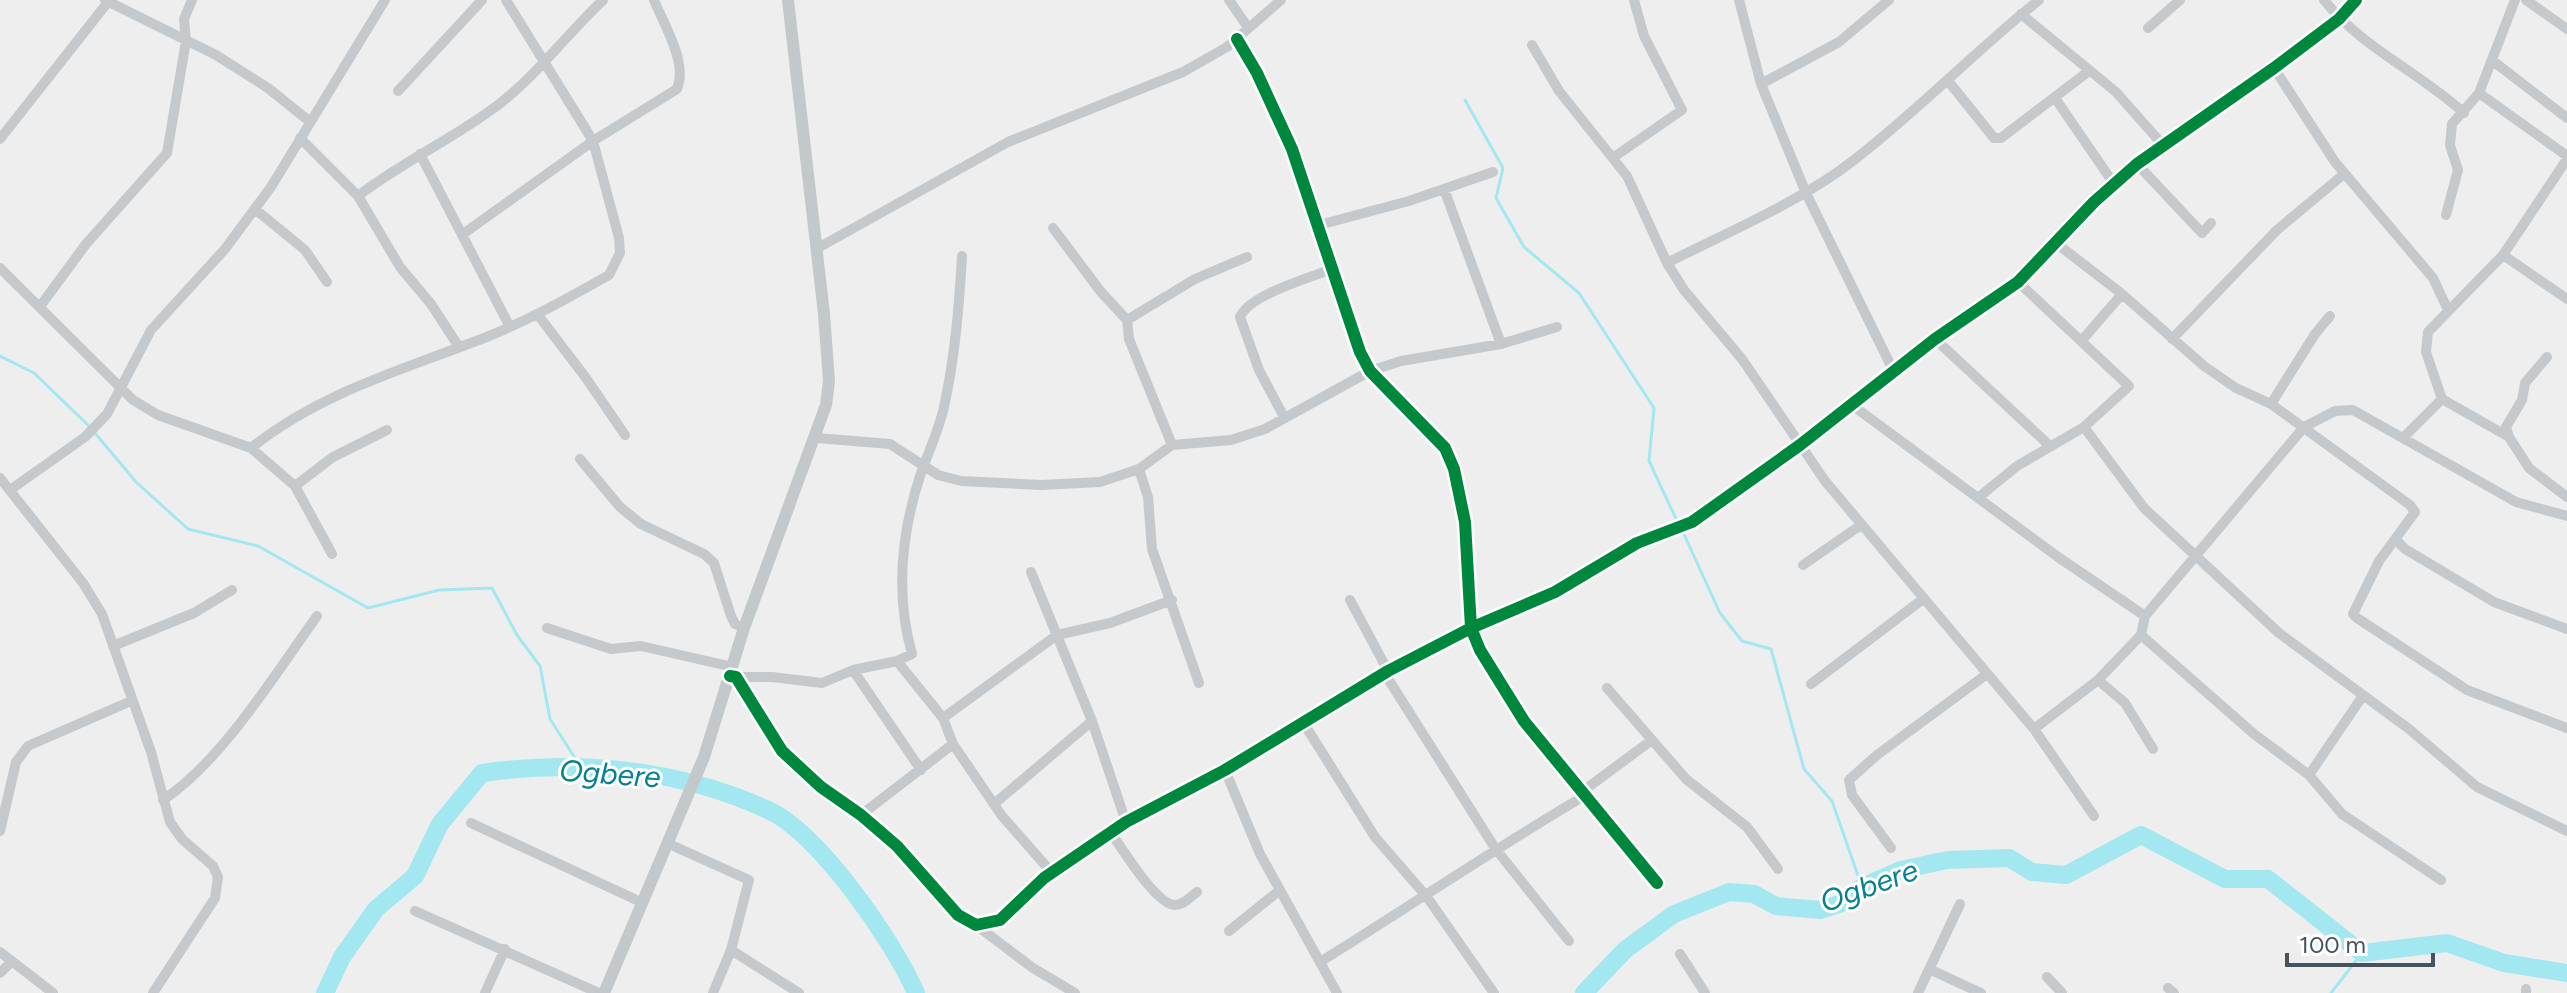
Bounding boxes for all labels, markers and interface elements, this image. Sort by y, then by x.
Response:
water label: Ogbere [558,752,662,795]
water label: Ogbere [1815,851,1923,920]
scale bar [2287,917,2433,967]
text: 100 m [2299,930,2366,959]

